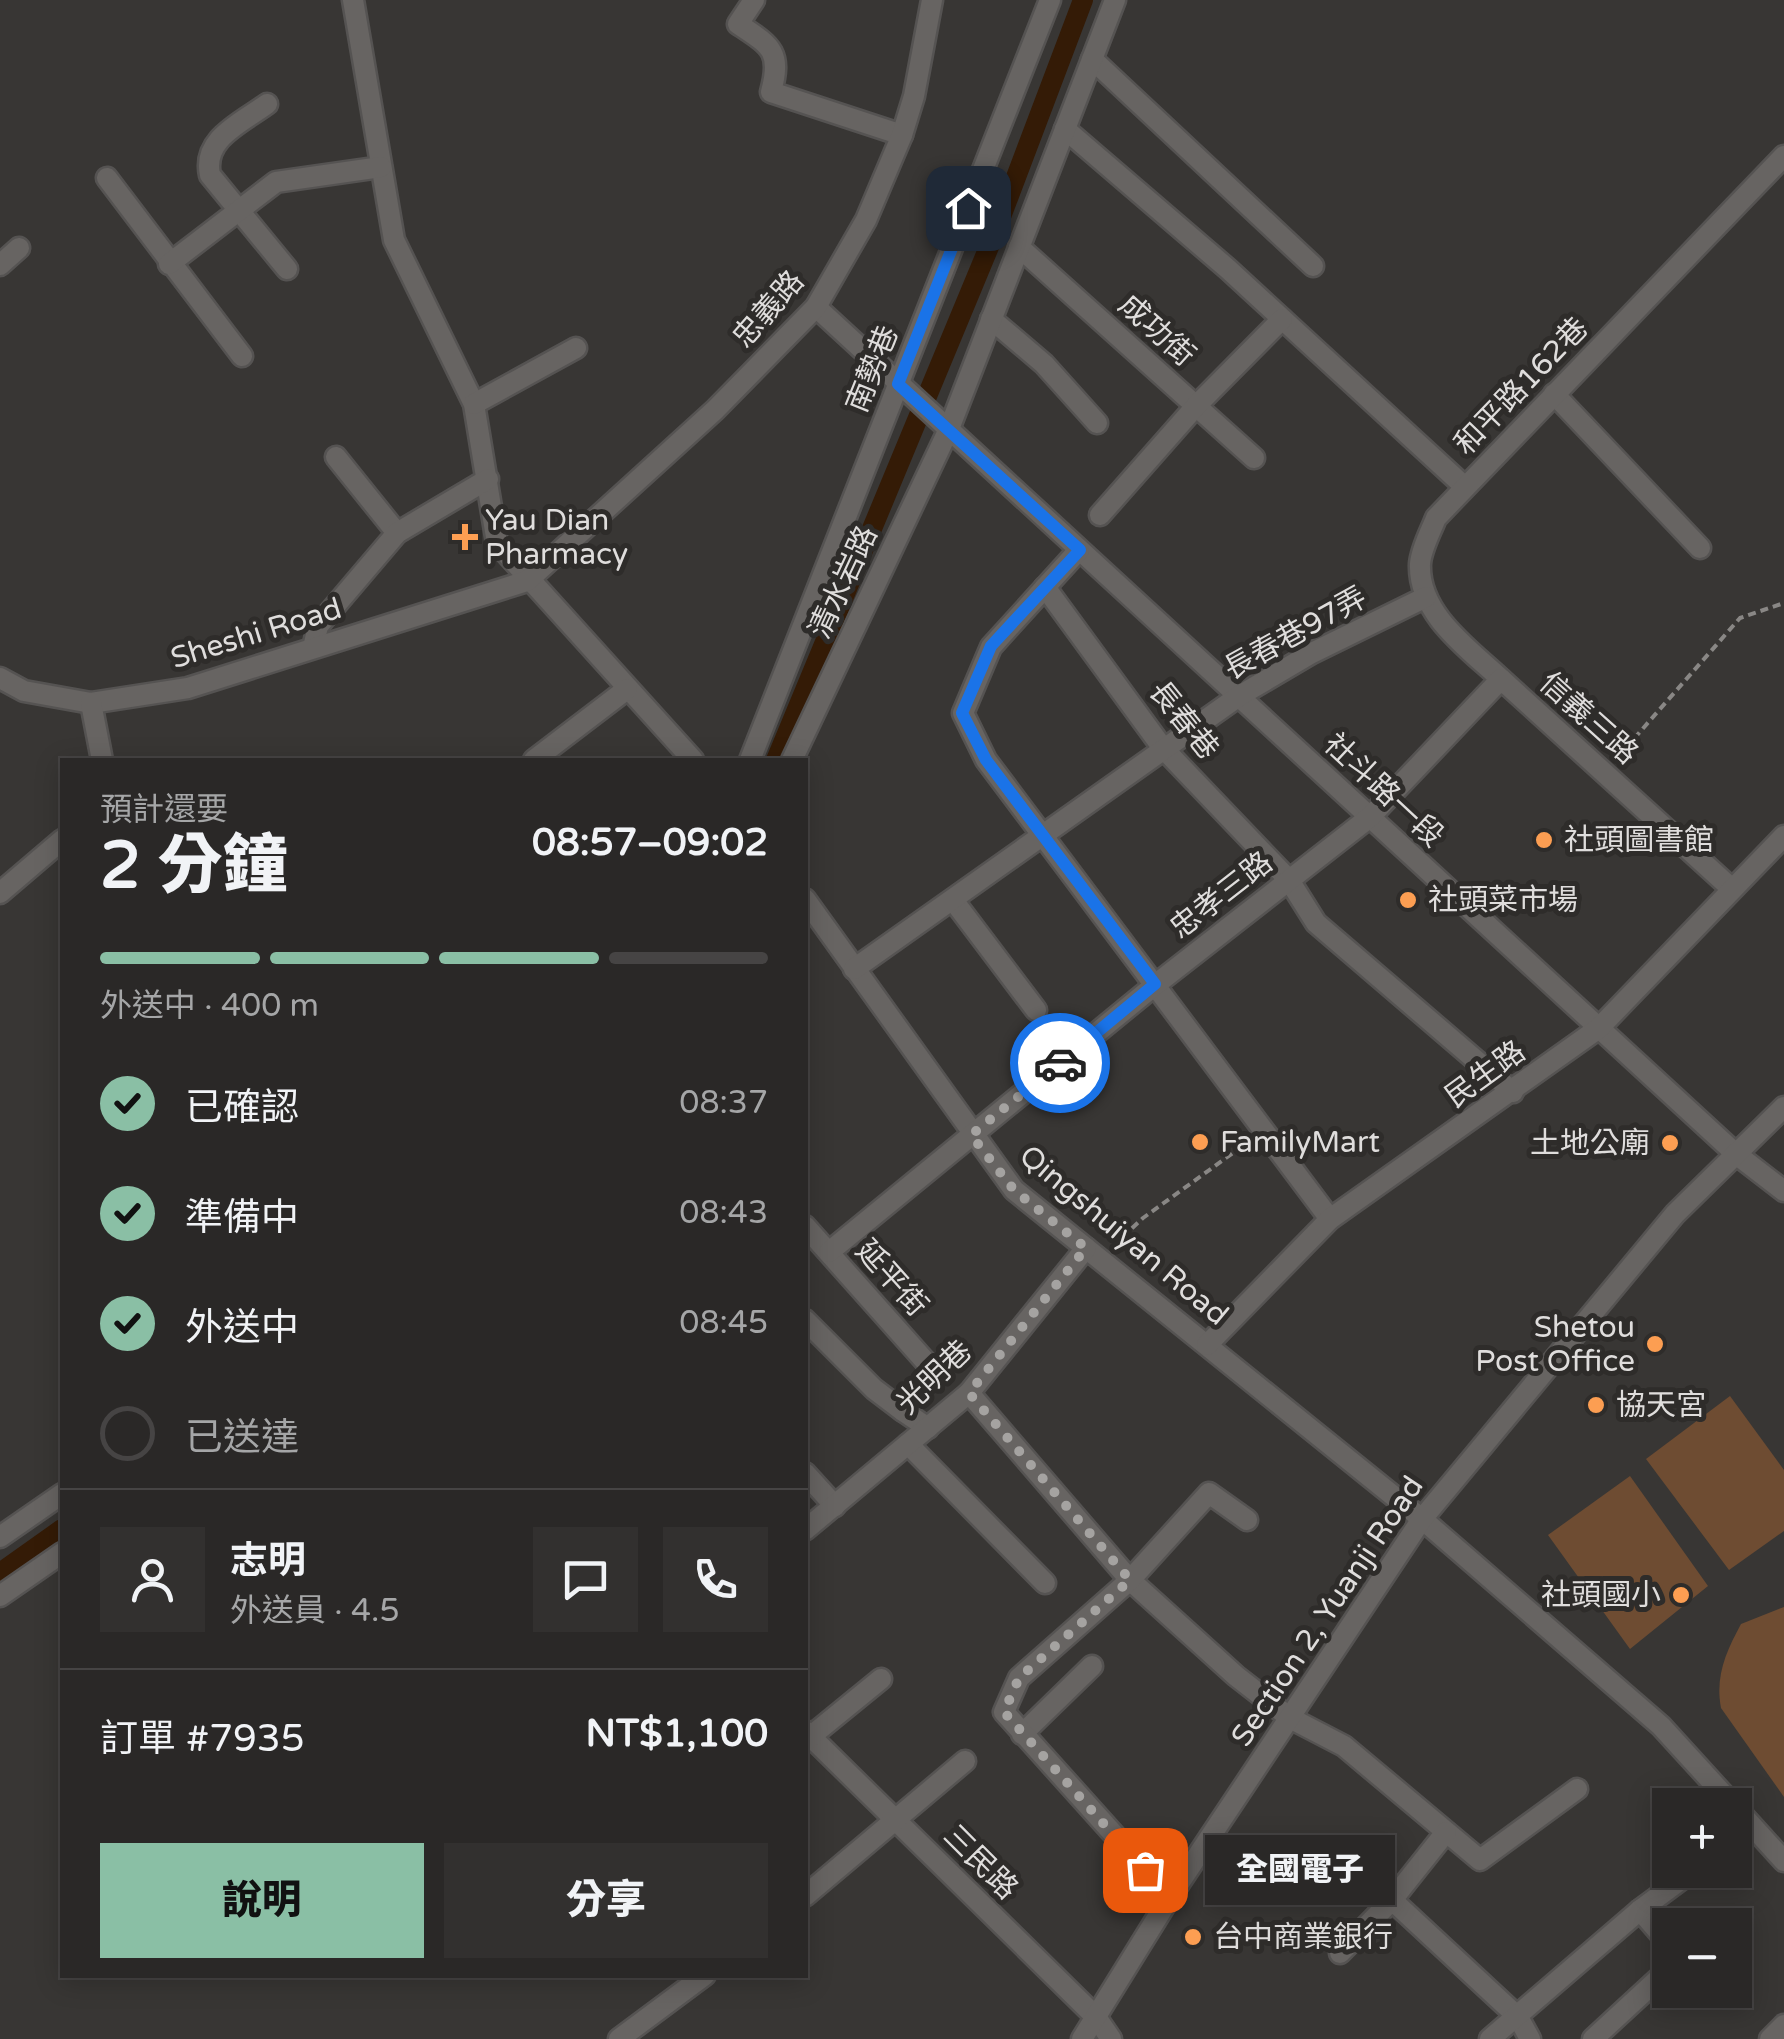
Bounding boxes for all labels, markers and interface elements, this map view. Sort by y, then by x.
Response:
pin [926,166,1011,251]
icon: home [941,181,996,236]
street label: 忠義路 [725,263,812,355]
street label: 成功街 [1111,287,1202,374]
street label: 和平路162巷 [1447,310,1596,463]
street label: 南勢巷 [838,321,906,418]
place label: Yau Dian Pharmacy [485,502,628,573]
street label: 清水岩路 [801,520,886,644]
marker: Yau Dian Pharmacy [454,526,476,548]
street label: 長春巷97弄 [1217,579,1373,688]
street label: Sheshi Road [166,590,346,677]
street label: 信義三路 [1532,664,1646,772]
street label: 長春巷 [1141,674,1226,767]
street label: 社斗路一段 [1316,726,1451,855]
text: 預計還要 [100,791,228,829]
text: 08:57–09:02 [532,820,768,866]
place label: 社頭圖書館 [1564,822,1714,859]
text: 2 分鐘 [100,827,288,906]
marker: 社頭圖書館 [1533,829,1555,851]
street label: 忠孝三路 [1163,844,1280,947]
place label: 社頭菜市場 [1428,882,1578,919]
marker: 社頭菜市場 [1397,889,1419,911]
text: 外送中 · 400 m [100,987,319,1025]
courier [1010,1013,1110,1113]
street label: 民生路 [1438,1033,1533,1116]
icon: car [1033,1036,1088,1091]
icon: check [100,1076,155,1131]
text: 08:37 [679,1084,768,1122]
text: 已確認 [185,1085,299,1131]
place label: FamilyMart [1220,1124,1380,1161]
place label: 土地公廟 [1530,1125,1650,1162]
marker: FamilyMart [1189,1131,1211,1153]
marker: 土地公廟 [1659,1132,1681,1154]
street label: Qingshuiyan Road [1012,1137,1236,1334]
icon: check [100,1186,155,1241]
text: 08:43 [679,1194,768,1232]
text: 準備中 [185,1195,299,1241]
street label: 延平街 [848,1233,935,1324]
icon: check [100,1296,155,1351]
text: 08:45 [679,1304,768,1342]
text: 外送中 [185,1305,299,1351]
place label: Shetou Post Office [1475,1309,1635,1380]
street label: 光明巷 [889,1333,980,1422]
marker: Shetou Post Office [1644,1333,1666,1355]
place label: 協天宮 [1616,1387,1706,1424]
marker: 協天宮 [1585,1394,1607,1416]
text: 已送達 [185,1415,299,1461]
street label: Section 2, Yuanji Road [1223,1469,1432,1753]
button: person [100,1527,205,1632]
button: chat [533,1527,638,1632]
button: phone [663,1527,768,1632]
text: 志明 [230,1538,306,1584]
place label: 社頭國小 [1541,1577,1661,1614]
marker: 社頭國小 [1670,1584,1692,1606]
text: 外送員 · 4.5 [230,1592,399,1630]
text: NT$1,100 [586,1711,768,1757]
text: 訂單 #7935 [100,1716,305,1762]
map controls [1652,1788,1752,2008]
button: + [1652,1788,1752,1888]
street label: 三民路 [936,1817,1026,1907]
pin [1103,1828,1188,1913]
callout: 全國電子 [1205,1835,1395,1905]
button: 說明 [100,1843,424,1958]
button: 分享 [444,1843,768,1958]
icon: bag [1118,1843,1173,1898]
text: 全國電子 [1236,1851,1364,1889]
button: − [1652,1908,1752,2008]
place label: 台中商業銀行 [1213,1919,1393,1956]
marker: 台中商業銀行 [1182,1926,1204,1948]

